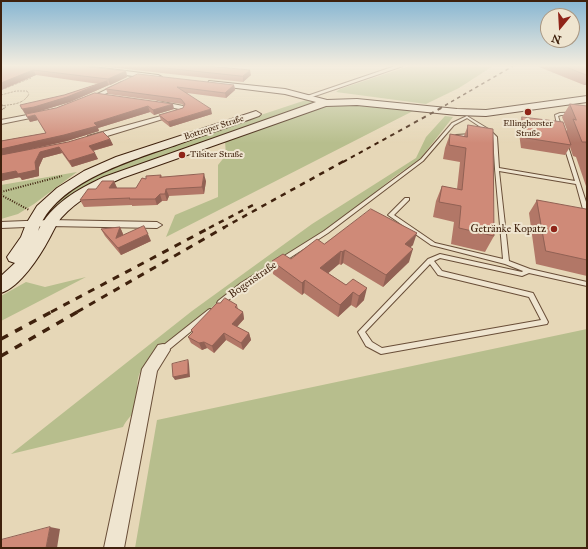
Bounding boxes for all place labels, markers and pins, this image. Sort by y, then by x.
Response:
marker: Ellinghorster Straße [523,107,533,117]
place label: Ellinghorster Straße [503,119,553,140]
marker: Tilsiter Straße [177,150,187,160]
place label: Tilsiter Straße [190,150,243,160]
place label: Getränke Kopatz [470,222,546,236]
marker: Getränke Kopatz [549,224,559,234]

